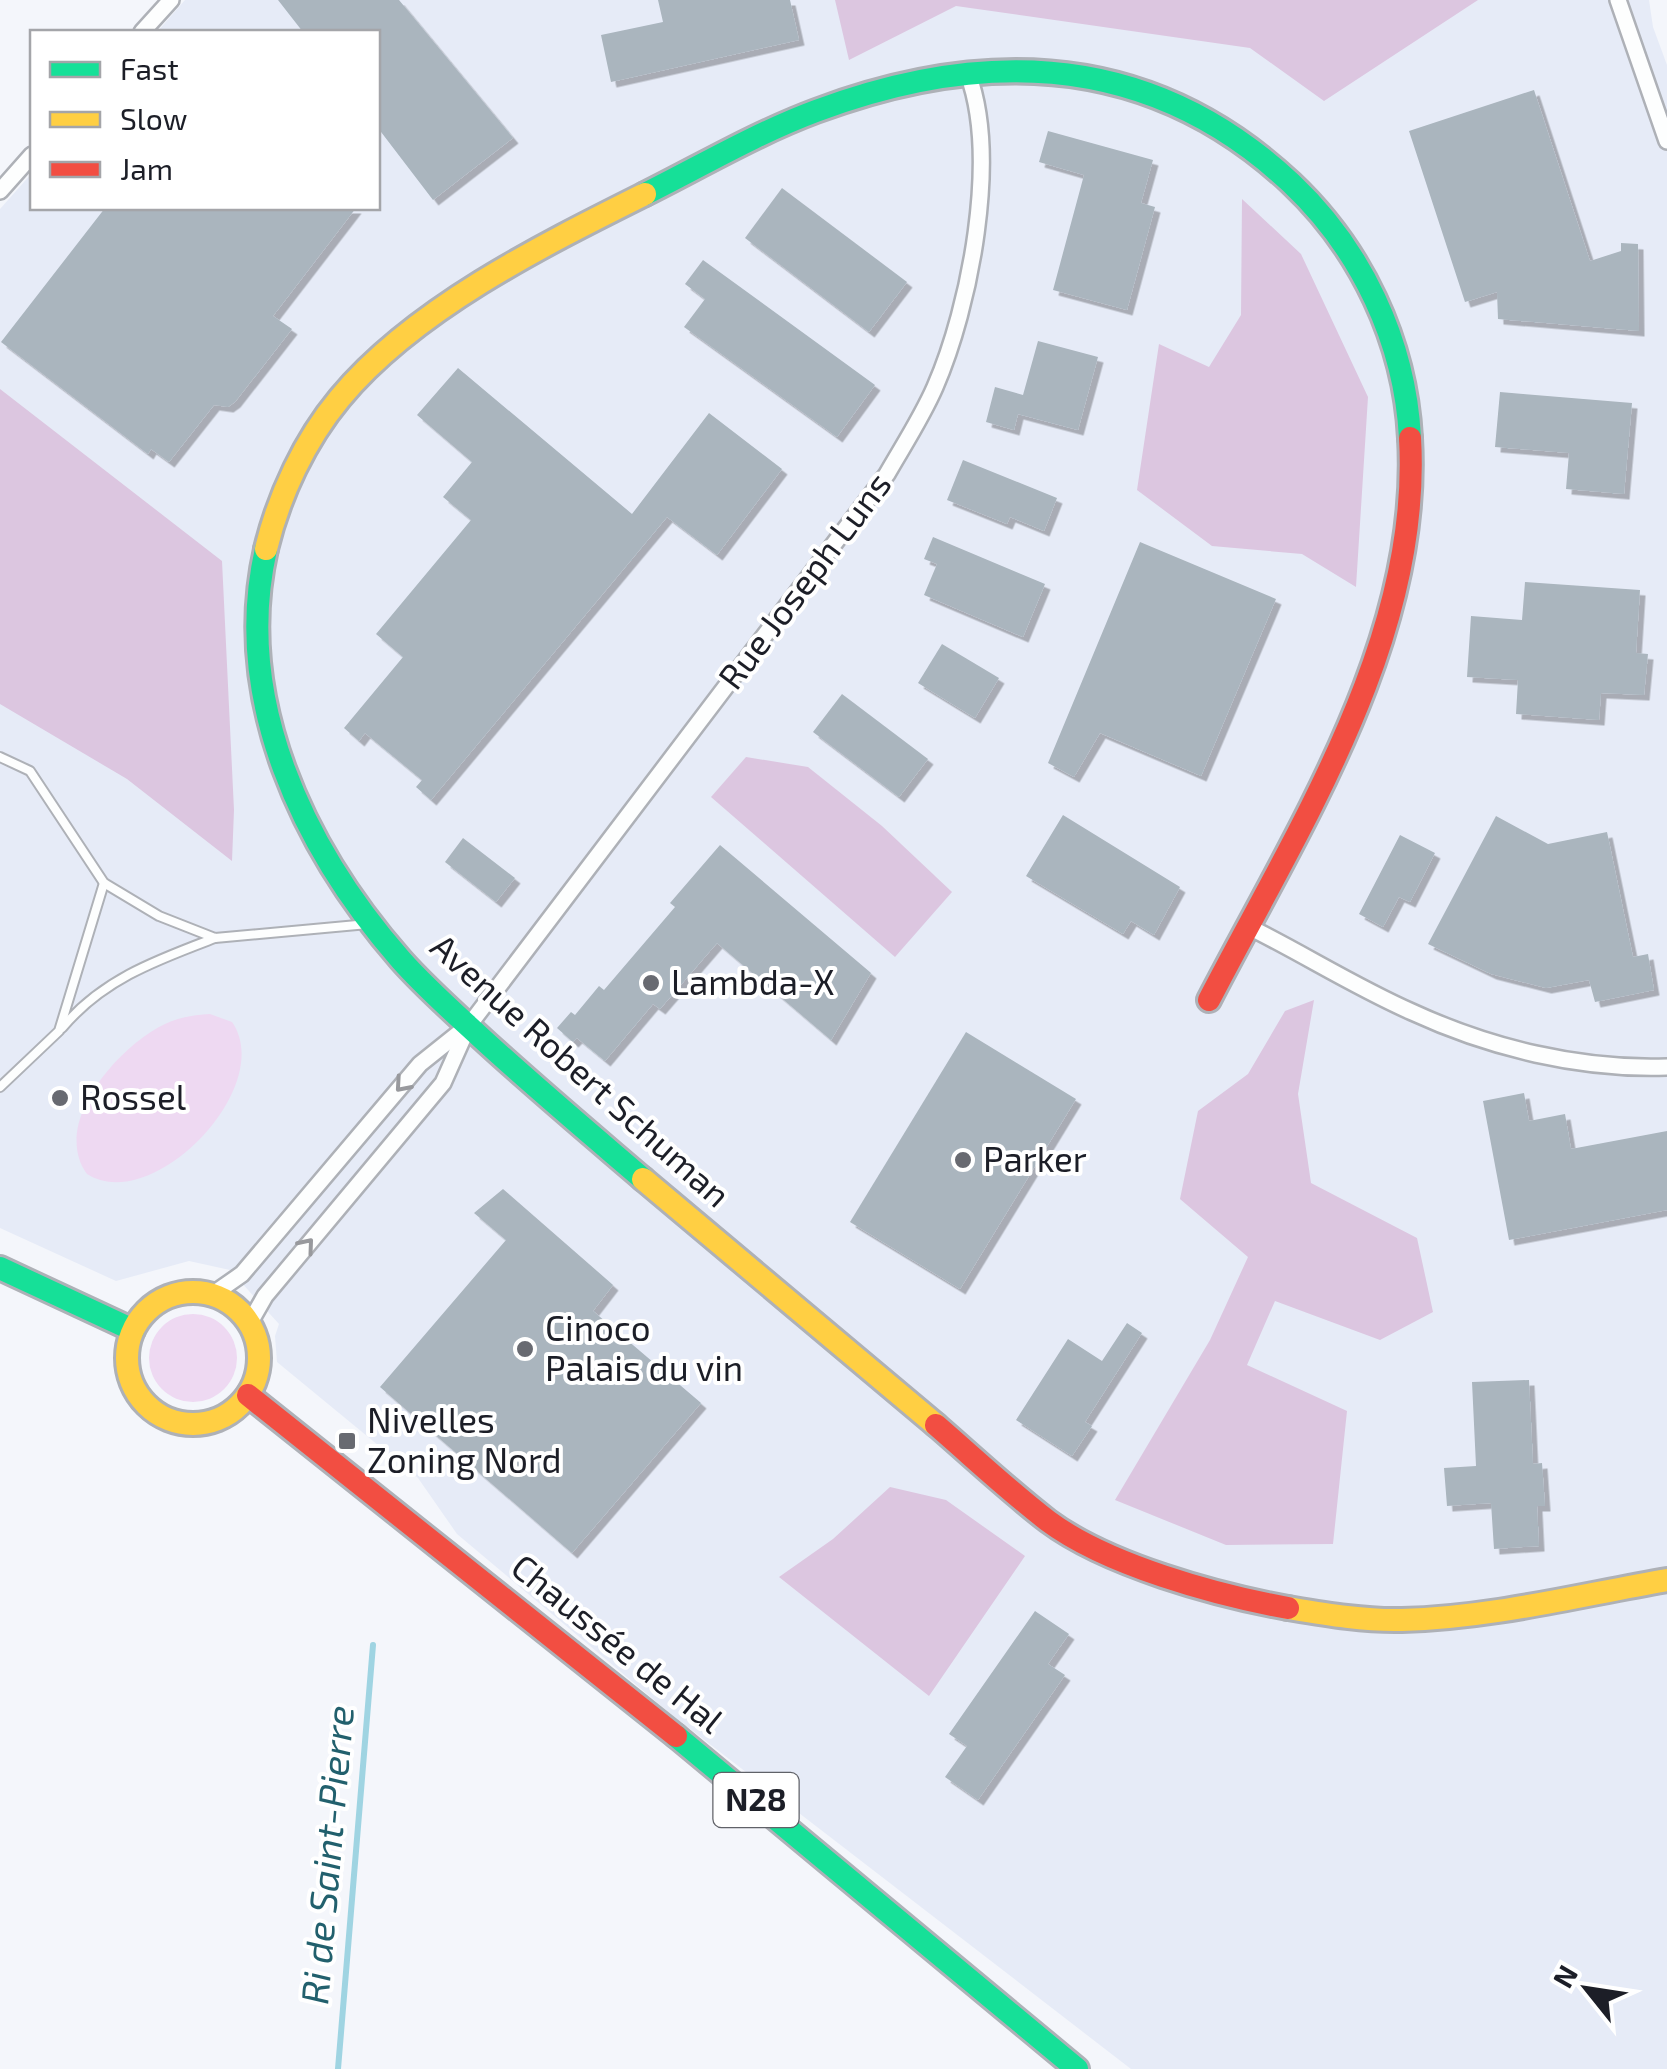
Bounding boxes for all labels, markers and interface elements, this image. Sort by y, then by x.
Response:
legend [30,30,380,210]
text: Fast [120,50,179,86]
text: Slow [120,100,187,136]
text: Jam [120,150,173,186]
street label: Rue Joseph Luns [708,463,899,696]
street label: Avenue Robert Schuman [423,924,739,1215]
place label: Lambda-X [671,960,835,1002]
marker: Lambda-X [640,972,662,994]
one-way arrow [395,1073,413,1092]
place label: Rossel [80,1075,187,1117]
marker: Rossel [49,1087,71,1109]
place label: Parker [983,1137,1087,1179]
marker: Parker [952,1149,974,1171]
one-way arrow [295,1239,313,1257]
place label: Cinoco Palais du vin [545,1306,743,1388]
marker: Cinoco Palais du vin [514,1338,536,1360]
place label: Nivelles Zoning Nord [367,1398,562,1480]
marker: Nivelles Zoning Nord [336,1430,358,1452]
street label: Chaussée de Hal [504,1544,733,1741]
water label: Ri de Saint-Pierre [290,1703,362,2006]
road number: N28 [714,1773,798,1827]
north arrow [1537,1939,1637,2039]
text: N [1545,1959,1584,1993]

